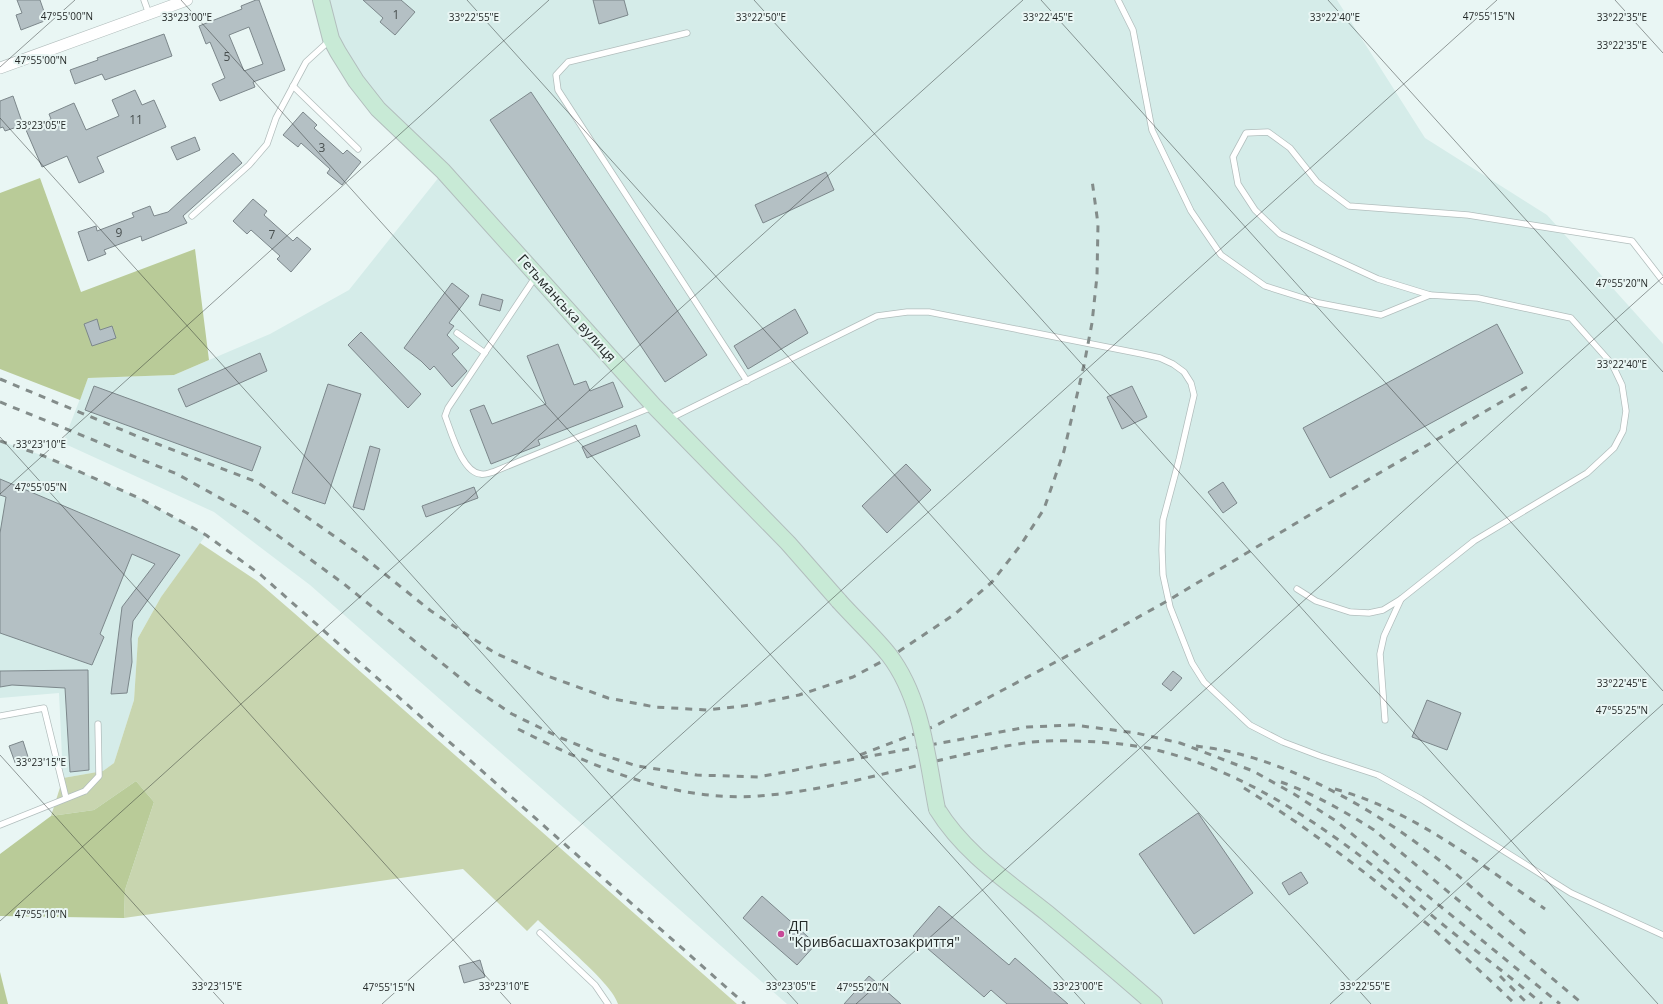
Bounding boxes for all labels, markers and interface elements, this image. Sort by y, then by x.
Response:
house number: 1 [393,6,399,23]
text: 47°55'00"N [41,9,93,23]
text: 47°55'15"N [1463,9,1515,23]
text: 33°23'00"E [162,10,212,24]
text: 33°22'55"E [449,10,499,24]
text: 33°22'50"E [736,10,786,24]
text: 33°22'45"E [1023,10,1073,24]
text: 33°22'40"E [1310,10,1360,24]
text: 33°22'35"E [1597,10,1647,24]
text: 33°22'35"E [1597,38,1647,52]
house number: 5 [224,48,231,65]
text: 47°55'00"N [15,53,67,67]
house number: 11 [129,111,143,128]
text: 33°23'05"E [16,118,66,132]
house number: 3 [319,139,326,156]
house number: 9 [116,224,123,241]
house number: 7 [269,226,276,243]
street label: Гетьманська вулиця [514,250,621,366]
text: 47°55'20"N [1596,276,1648,290]
text: 33°22'40"E [1597,357,1647,371]
text: 33°23'10"E [16,437,66,451]
text: 47°55'05"N [15,480,67,494]
text: 33°22'45"E [1597,676,1647,690]
text: 47°55'25"N [1596,703,1648,717]
text: 33°23'15"E [16,755,66,769]
text: 47°55'10"N [15,907,67,921]
place label: ДП "Кривбасшахтозакриття" [789,916,960,951]
marker: ДП "Кривбасшахтозакриття" [776,929,786,939]
text: 33°23'15"E [192,979,242,993]
text: 33°23'10"E [479,979,529,993]
text: 33°23'05"E [766,979,816,993]
text: 33°23'00"E [1053,979,1103,993]
text: 33°22'55"E [1340,979,1390,993]
text: 47°55'15"N [363,980,415,994]
text: 47°55'20"N [837,980,889,994]

